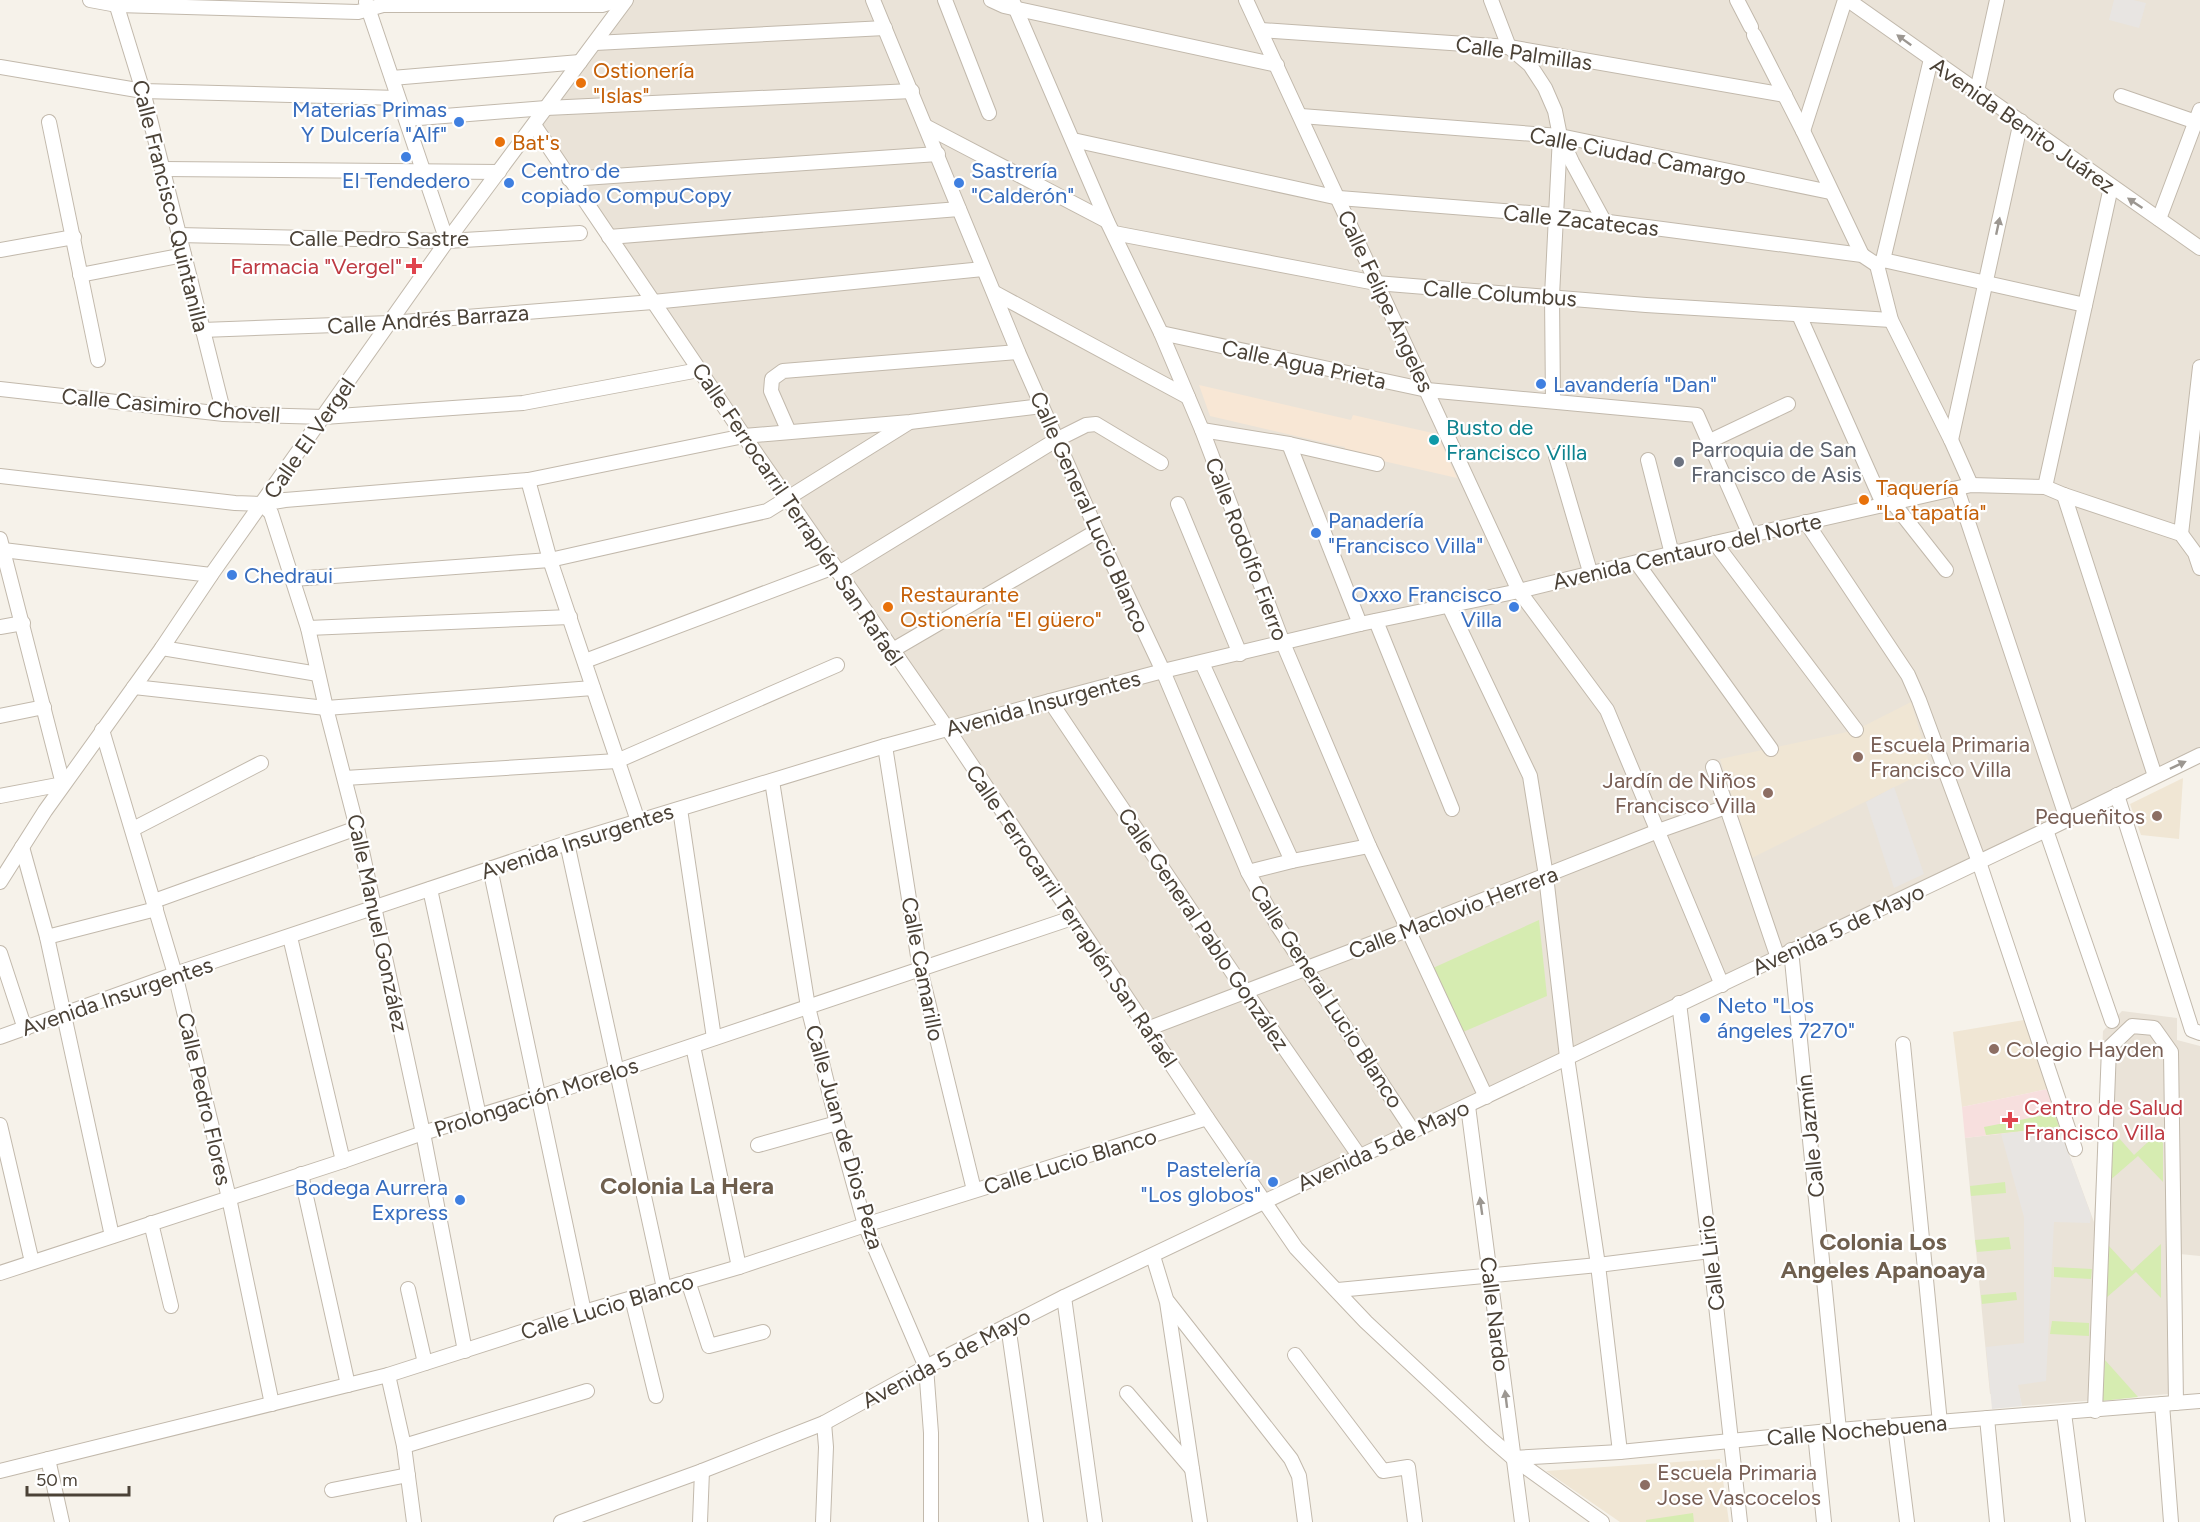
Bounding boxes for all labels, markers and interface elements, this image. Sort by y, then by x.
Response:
street label: Calle Palmillas [1454,31,1594,76]
one-way arrow [1896,34,1912,46]
street label: Avenida Benito Juárez [1925,52,2120,199]
place label: Ostionería "Islas" [593,57,695,109]
marker: Ostionería "Islas" [574,76,588,90]
street label: Calle Francisco Quintanilla [126,77,215,335]
place label: Materias Primas Y Dulcería "Alf" [292,96,447,148]
marker: Materias Primas Y Dulcería "Alf" [452,115,466,129]
street label: Calle Ciudad Camargo [1527,121,1748,190]
place label: Bat's [512,129,560,156]
marker: Bat's [493,135,507,149]
marker: El Tendedero [399,150,413,164]
place label: Centro de copiado CompuCopy [521,157,732,209]
place label: Sastrería "Calderón" [971,157,1074,209]
place label: El Tendedero [342,167,470,194]
marker: Centro de copiado CompuCopy [502,176,516,190]
marker: Sastrería "Calderón" [952,176,966,190]
one-way arrow [2127,197,2143,209]
street label: Calle Zacatecas [1502,199,1660,242]
street label: Calle Felipe Ángeles [1332,206,1440,396]
one-way arrow [1993,217,2003,235]
street label: Calle Pedro Sastre [289,225,469,252]
place label: Farmacia "Vergel" [230,253,402,280]
marker: Farmacia "Vergel" [407,259,421,273]
street label: Calle Columbus [1422,275,1578,312]
street label: Calle Andrés Barraza [326,299,530,340]
street label: Calle Agua Prieta [1219,334,1389,395]
street label: Calle Ferrocarril Terraplén San Rafaél [686,358,909,671]
place label: Lavandería "Dan" [1553,371,1717,398]
street label: Calle El Vergel [258,373,361,504]
marker: Lavandería "Dan" [1534,377,1548,391]
street label: Calle Casimiro Chovell [60,382,282,429]
street label: Calle General Lucio Blanco [1024,387,1155,637]
place label: Busto de Francisco Villa [1446,414,1587,466]
marker: Busto de Francisco Villa [1427,433,1441,447]
place label: Parroquia de San Francisco de Asis [1691,436,1862,488]
street label: Calle Rodolfo Fierro [1199,454,1294,645]
marker: Parroquia de San Francisco de Asis [1672,455,1686,469]
place label: Taquería "La tapatía" [1876,474,1987,526]
marker: Taquería "La tapatía" [1857,493,1871,507]
place label: Panadería "Francisco Villa" [1328,507,1483,559]
street label: Avenida Centauro del Norte [1550,507,1824,596]
marker: Panadería "Francisco Villa" [1309,526,1323,540]
place label: Chedraui [244,562,333,589]
marker: Chedraui [225,568,239,582]
place label: Restaurante Ostionería "El güero" [900,581,1102,633]
place label: Oxxo Francisco Villa [1351,581,1502,633]
marker: Restaurante Ostionería "El güero" [881,600,895,614]
marker: Oxxo Francisco Villa [1507,600,1521,614]
street label: Avenida Insurgentes [943,664,1144,742]
place label: Escuela Primaria Francisco Villa [1870,731,2030,783]
marker: Escuela Primaria Francisco Villa [1851,750,1865,764]
street label: Calle Ferrocarril Terraplén San Rafaél [960,760,1183,1073]
one-way arrow [2169,761,2186,770]
place label: Jardín de Niños Francisco Villa [1603,767,1756,819]
marker: Jardín de Niños Francisco Villa [1761,786,1775,800]
street label: Avenida Insurgentes [478,798,677,885]
street label: Calle General Pablo González [1112,803,1295,1056]
place label: Pequeñitos [2035,803,2145,830]
marker: Pequeñitos [2150,809,2164,823]
street label: Calle Manuel González [341,812,414,1035]
street label: Calle Maclovio Herrera [1345,860,1562,965]
street label: Avenida 5 de Mayo [1748,878,1929,981]
street label: Calle General Lucio Blanco [1244,879,1409,1113]
street label: Calle Camarillo [895,895,950,1043]
street label: Avenida Insurgentes [18,951,216,1042]
place label: Neto "Los ángeles 7270" [1717,992,1855,1044]
street label: Calle Pedro Flores [172,1010,238,1188]
marker: Neto "Los ángeles 7270" [1698,1011,1712,1025]
street label: Calle Juan de Dios Peza [800,1022,890,1253]
place label: Colegio Hayden [2006,1036,2164,1063]
marker: Colegio Hayden [1987,1042,2001,1056]
street label: Prolongación Morelos [431,1052,642,1143]
street label: Calle Jazmín [1791,1073,1830,1199]
street label: Avenida 5 de Mayo [1293,1094,1474,1197]
place label: Centro de Salud Francisco Villa [2024,1094,2183,1146]
marker: Centro de Salud Francisco Villa [2001,1111,2019,1129]
street label: Calle Lucio Blanco [980,1122,1160,1201]
place label: Pastelería "Los globos" [1141,1156,1261,1208]
district label: Colonia La Hera [600,1171,774,1200]
place label: Bodega Aurrera Express [295,1174,448,1226]
marker: Pastelería "Los globos" [1266,1175,1280,1189]
marker: Bodega Aurrera Express [453,1193,467,1207]
one-way arrow [1476,1196,1486,1215]
street label: Calle Lirio [1692,1214,1731,1312]
district label: Colonia Los Angeles Apanoaya [1780,1227,1986,1284]
street label: Calle Nardo [1474,1255,1515,1373]
street label: Calle Lucio Blanco [517,1267,697,1346]
street label: Avenida 5 de Mayo [857,1303,1035,1414]
one-way arrow [1501,1390,1511,1409]
street label: Calle Nochebuena [1766,1409,1948,1452]
scale bar [27,1459,129,1497]
place label: Escuela Primaria Jose Vascocelos [1657,1459,1821,1511]
text: 50 m [36,1469,78,1491]
marker: Escuela Primaria Jose Vascocelos [1638,1478,1652,1492]

